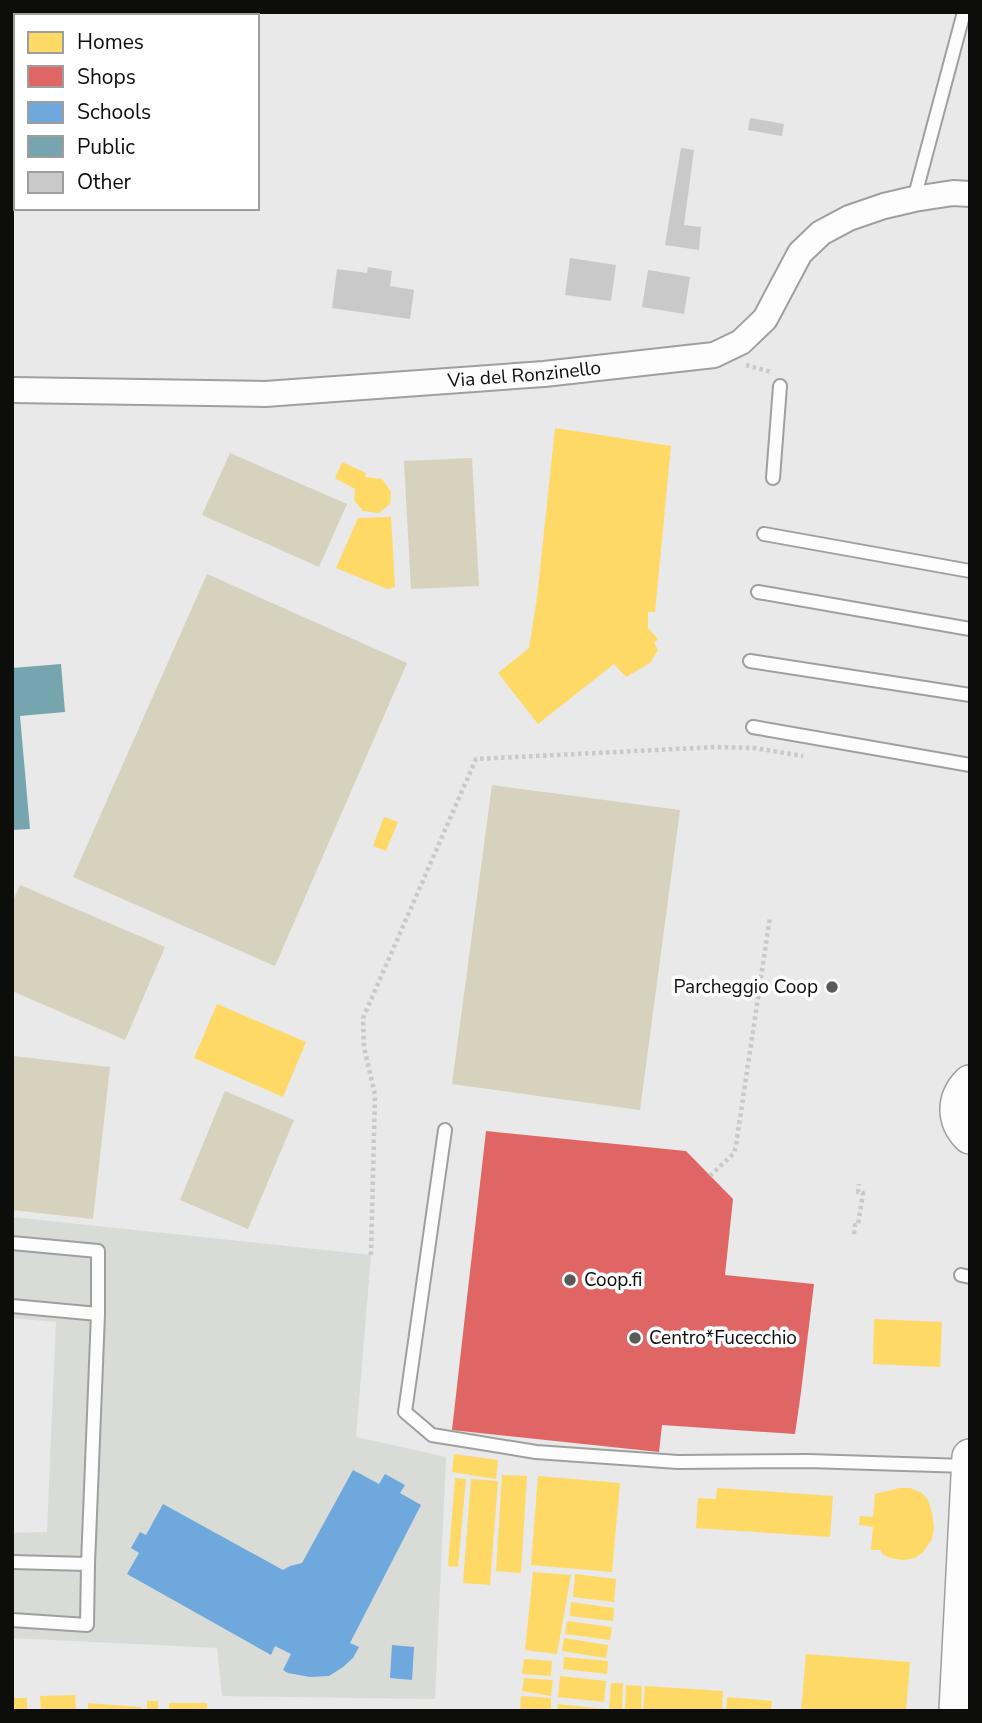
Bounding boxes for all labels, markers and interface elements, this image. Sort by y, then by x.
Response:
legend [14,14,259,210]
text: Homes [77,28,144,56]
text: Shops [77,63,136,91]
text: Schools [77,98,151,126]
text: Public [77,133,135,161]
text: Other [77,168,132,196]
street label: Via del Ronzinello [446,355,602,394]
place label: Parcheggio Coop [674,974,818,1000]
marker: Parcheggio Coop [824,979,840,995]
place label: Coop.fi [584,1267,643,1293]
marker: Coop.fi [562,1272,578,1288]
place label: Centro*Fucecchio [649,1325,797,1351]
marker: Centro*Fucecchio [627,1330,643,1346]

